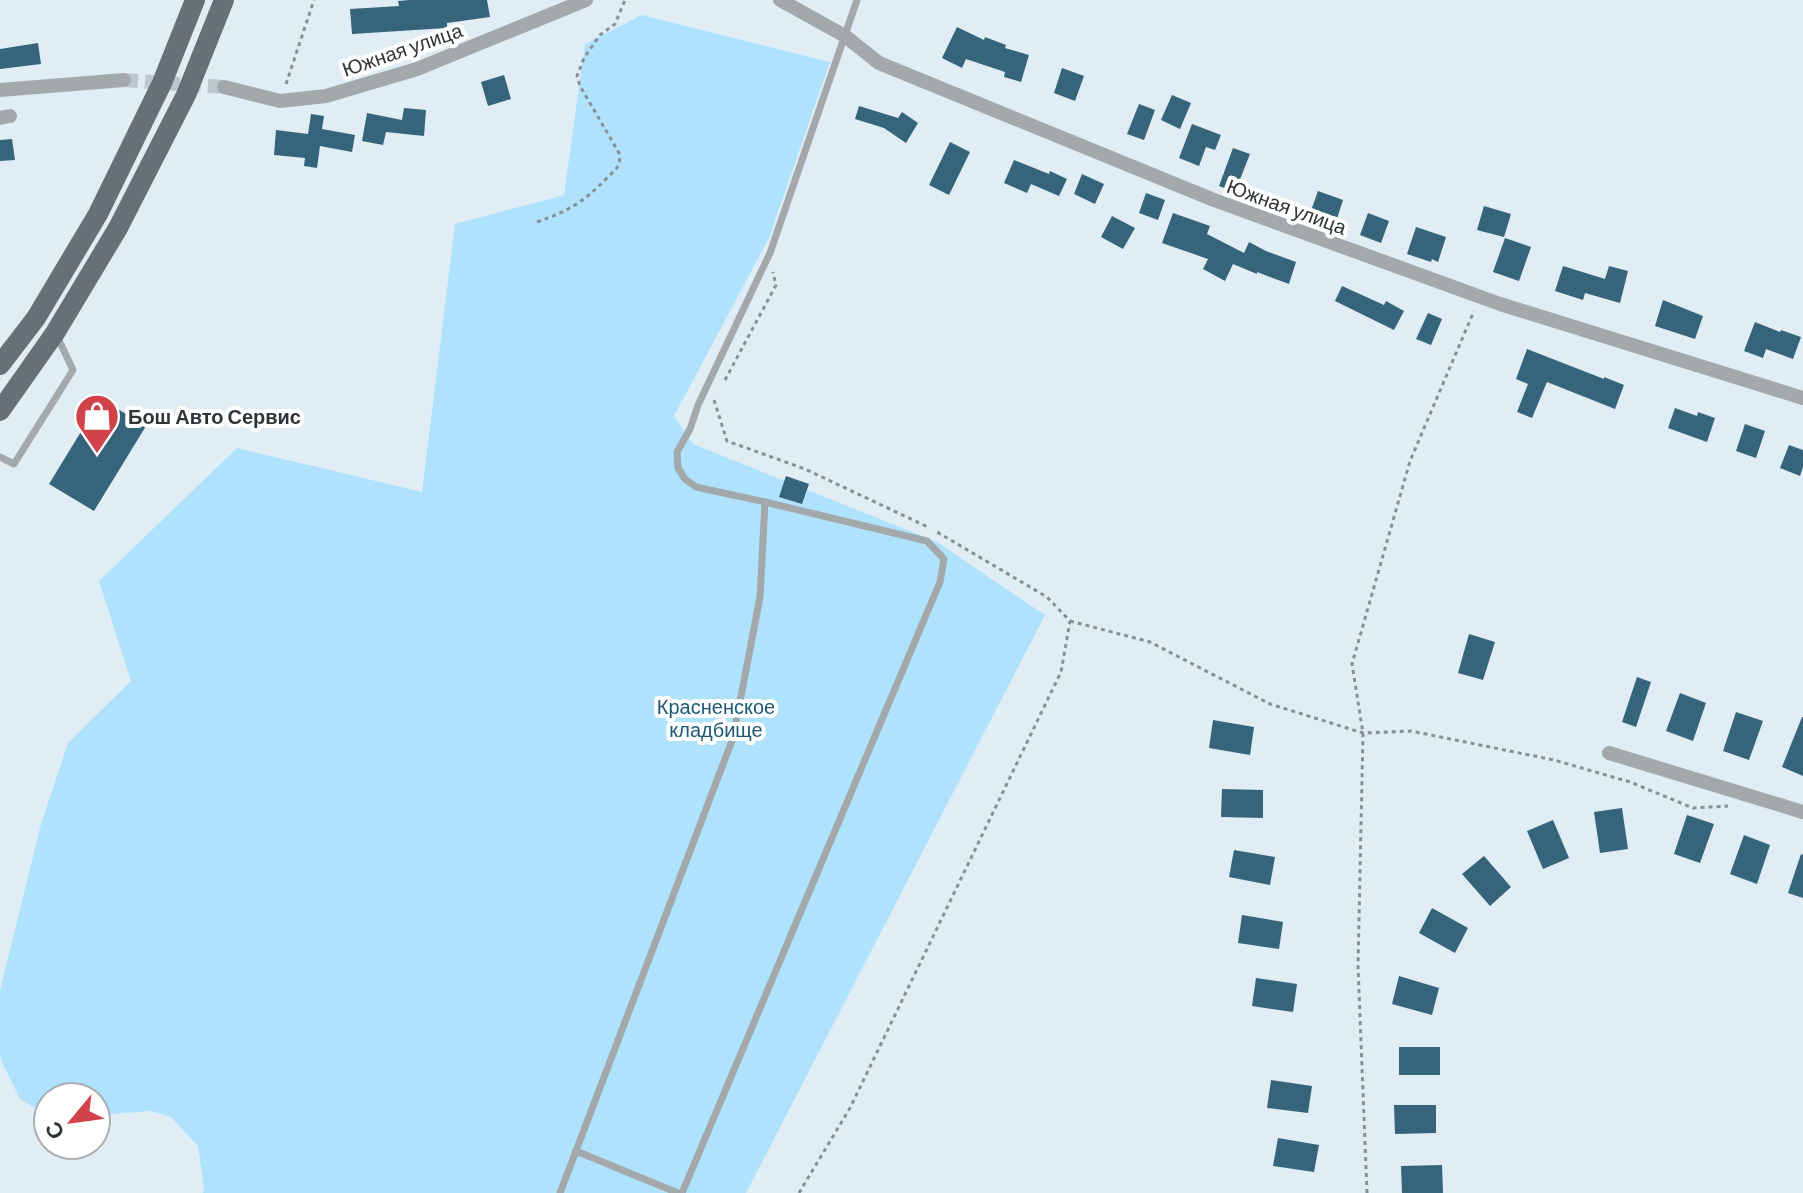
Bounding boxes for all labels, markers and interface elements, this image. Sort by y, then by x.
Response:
street label: Южная улица [339,17,466,81]
street label: Южная улица [1224,173,1351,239]
shop icon: Бош Авто Сервис [73,392,121,455]
place label: Бош Авто Сервис [128,404,301,428]
park label: Красненское кладбище [657,694,775,741]
north arrow [32,1081,112,1161]
text: С [38,1118,69,1144]

